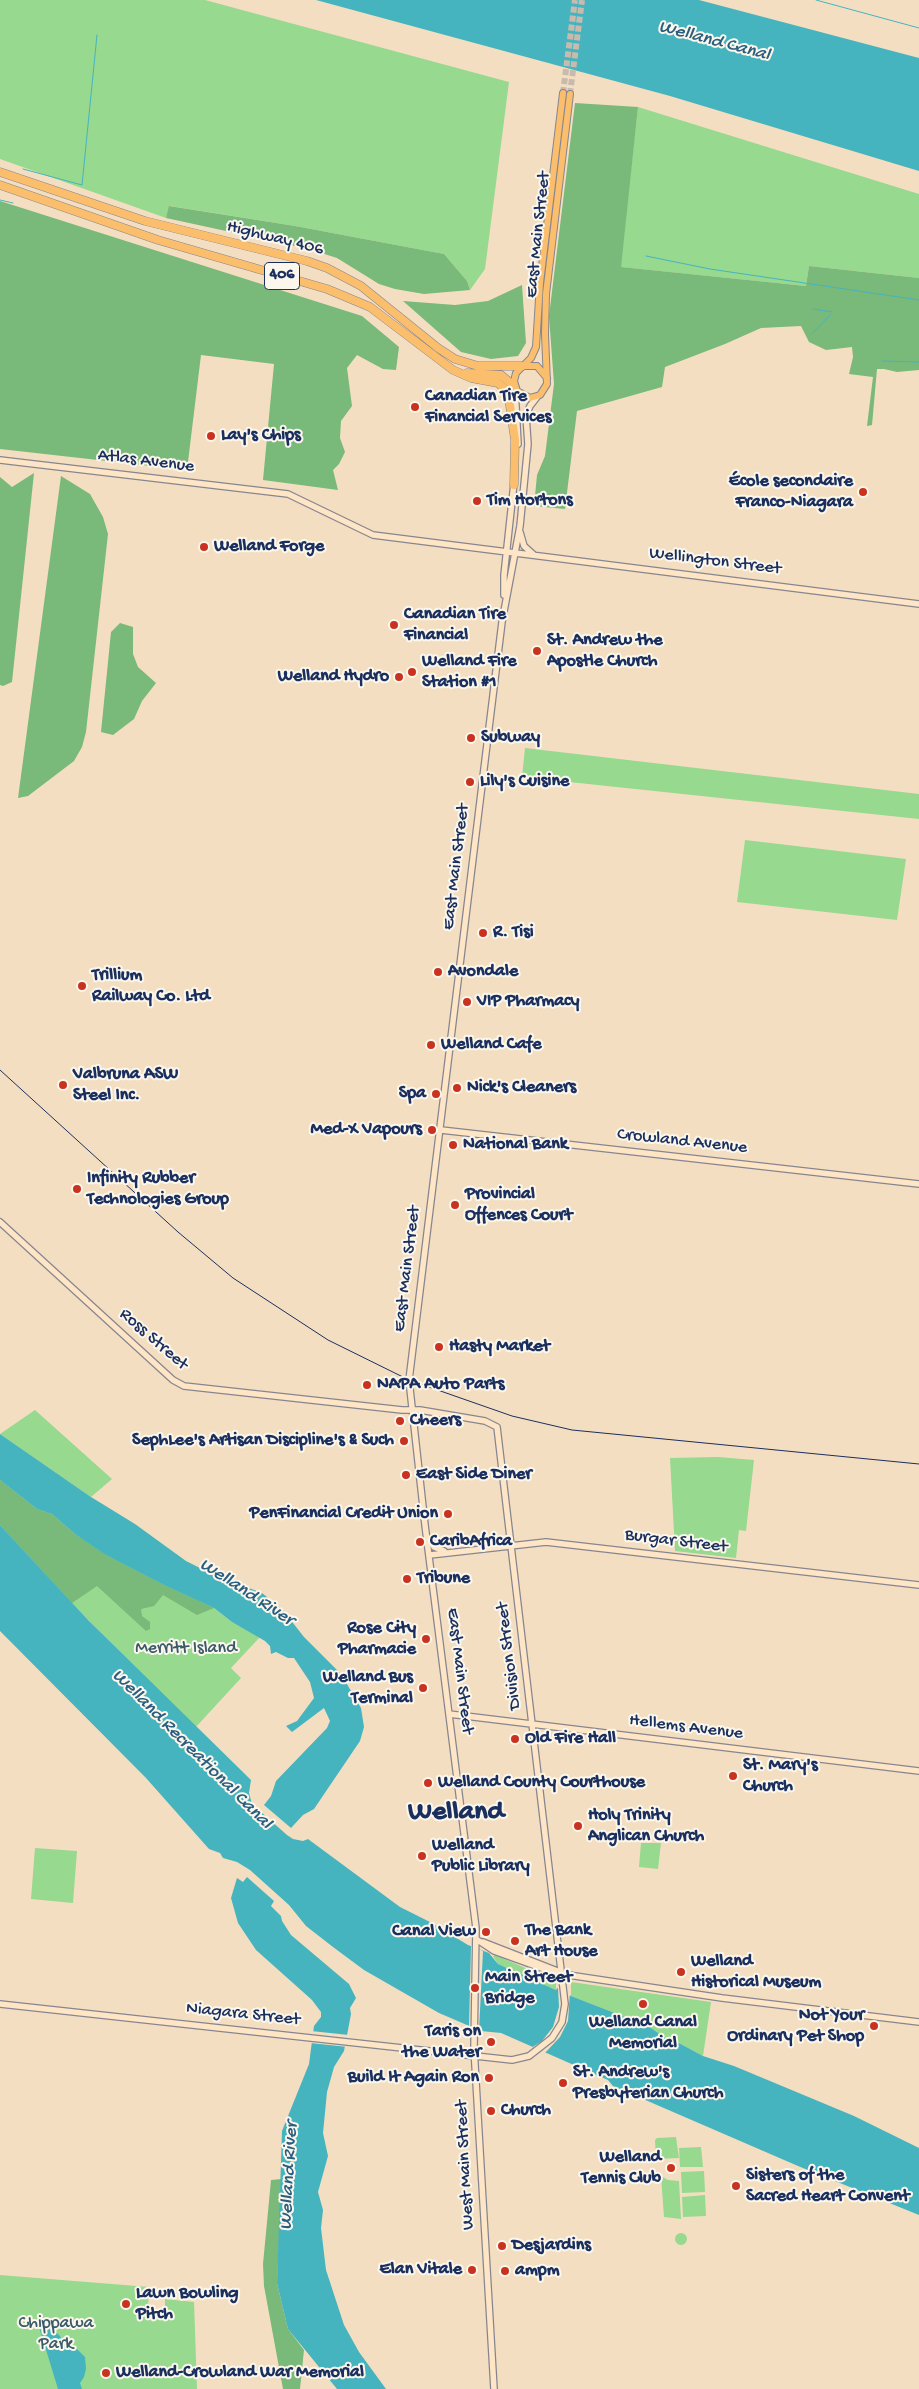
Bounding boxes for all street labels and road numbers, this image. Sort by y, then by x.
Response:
street label: East Main Street [522,171,556,299]
street label: Highway 406 [224,217,326,261]
road number: 406 [264,262,300,290]
street label: Atlas Avenue [97,445,195,479]
street label: Wellington Street [648,543,782,581]
street label: East Main Street [439,803,475,931]
street label: Crowland Avenue [616,1124,748,1160]
street label: East Main Street [390,1205,426,1333]
street label: Ross Street [114,1304,192,1376]
street label: Burgar Street [624,1525,728,1559]
street label: Division Street [493,1601,527,1711]
street label: East Main Street [441,1607,477,1735]
street label: Hellems Avenue [628,1710,744,1746]
street label: Niagara Street [185,1998,301,2032]
street label: West Main Street [452,2100,480,2230]

